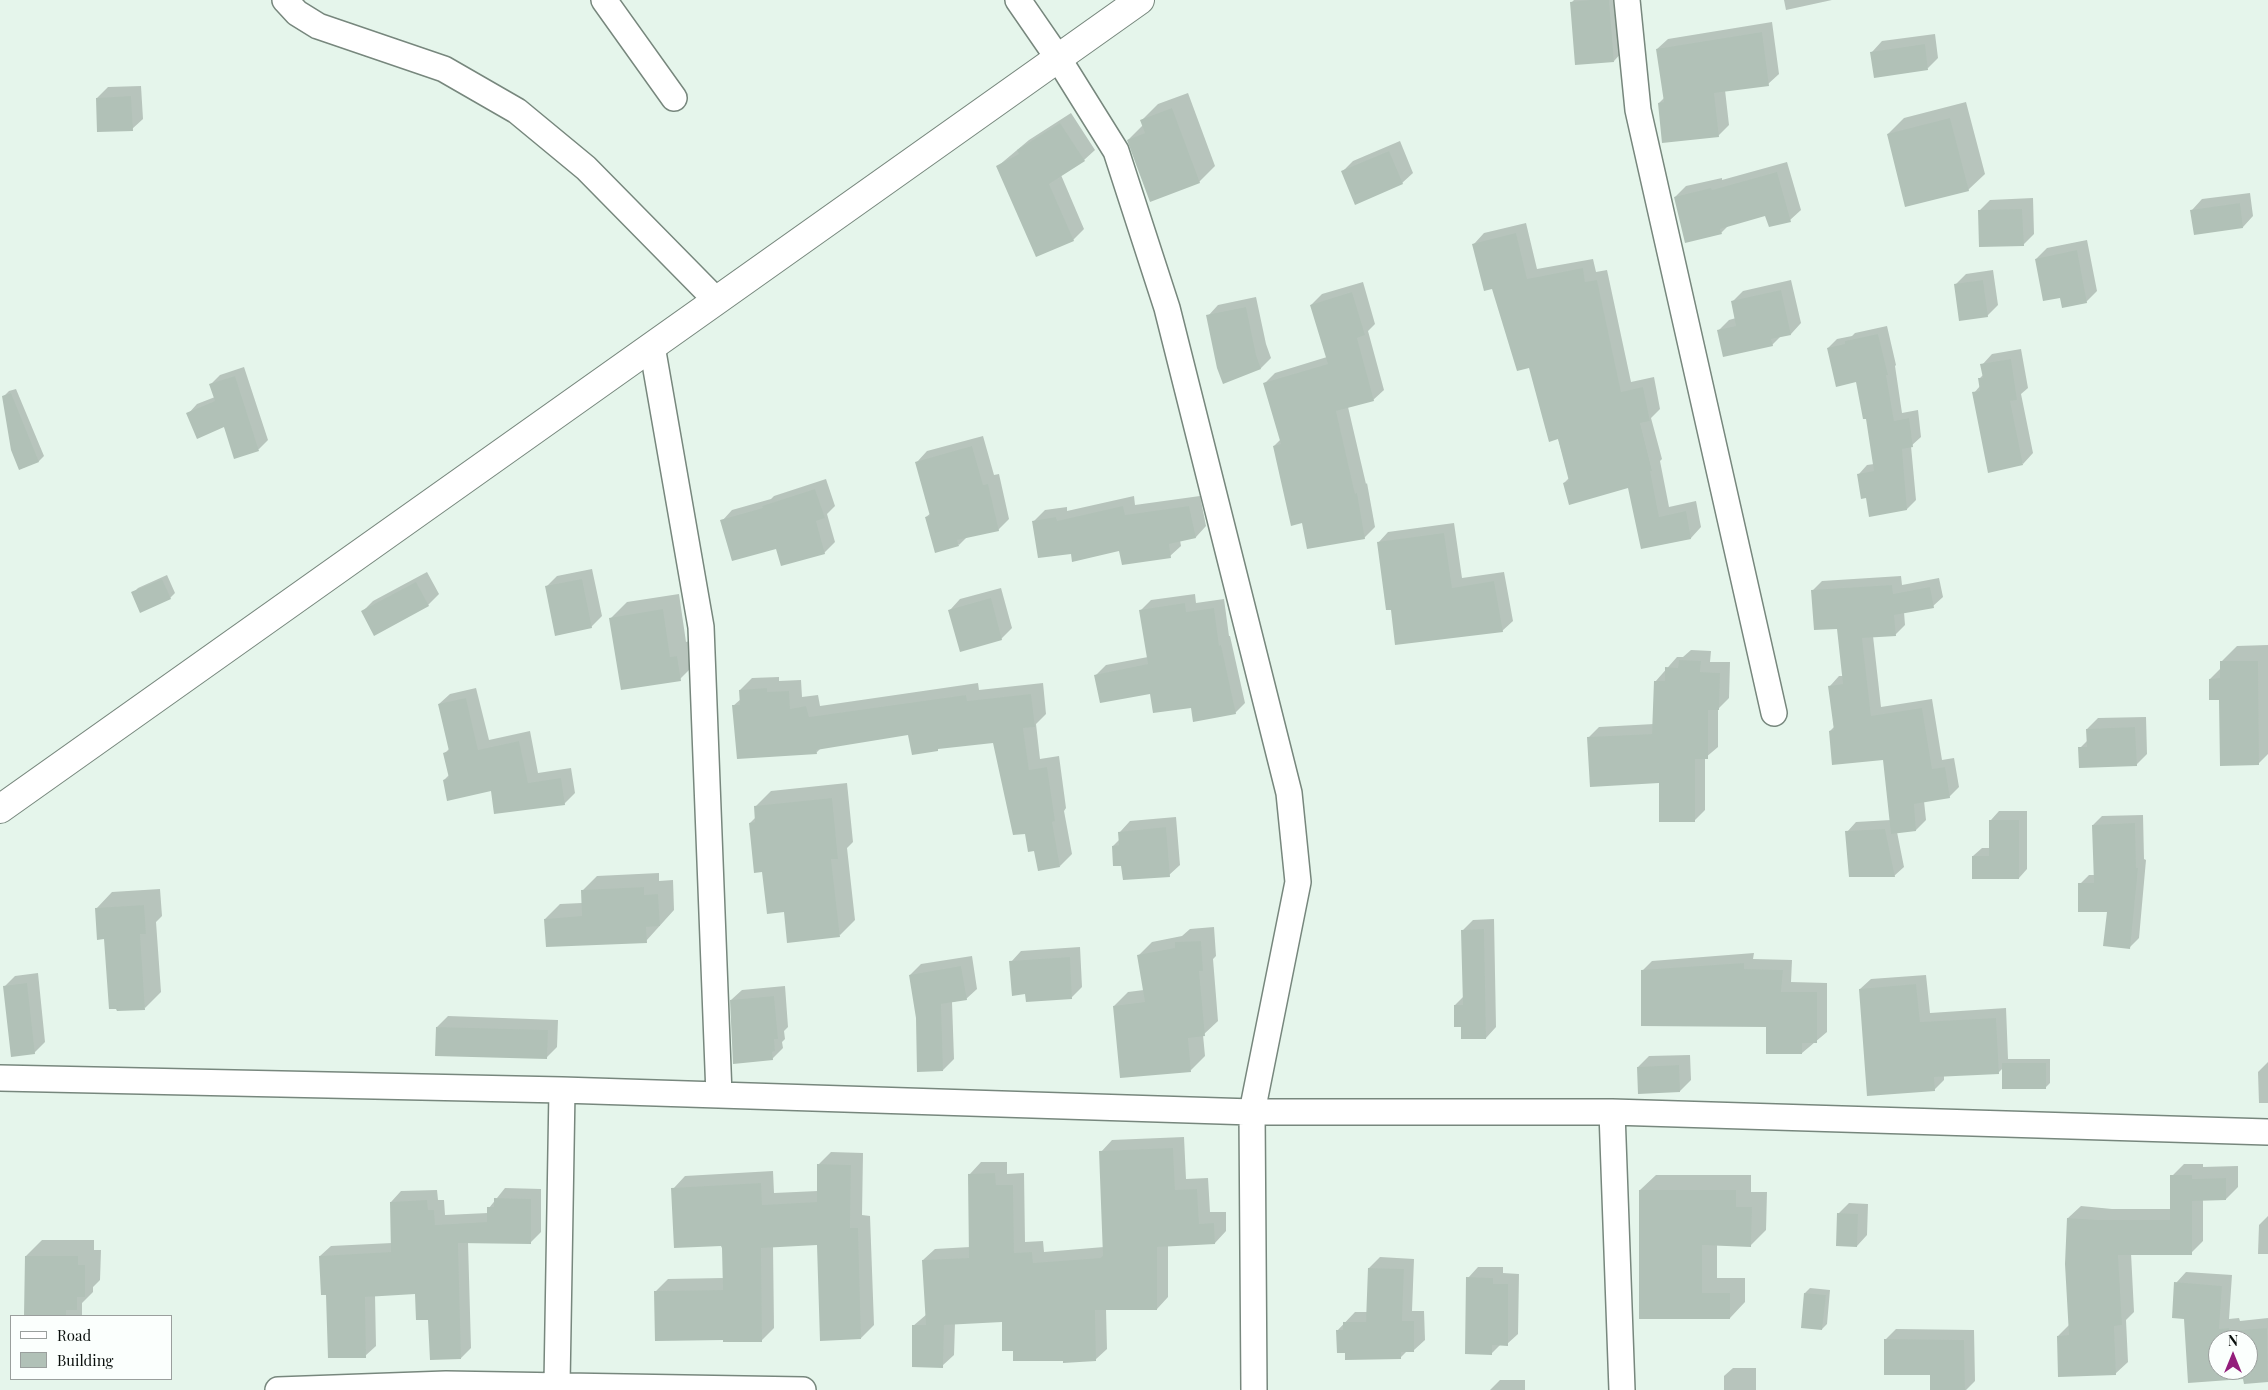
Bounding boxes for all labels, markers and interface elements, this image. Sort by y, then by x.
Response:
legend [10,1315,172,1380]
text: Road [57,1325,91,1345]
north arrow [2208,1330,2258,1380]
text: N [2228,1331,2238,1350]
text: Building [57,1350,113,1370]

